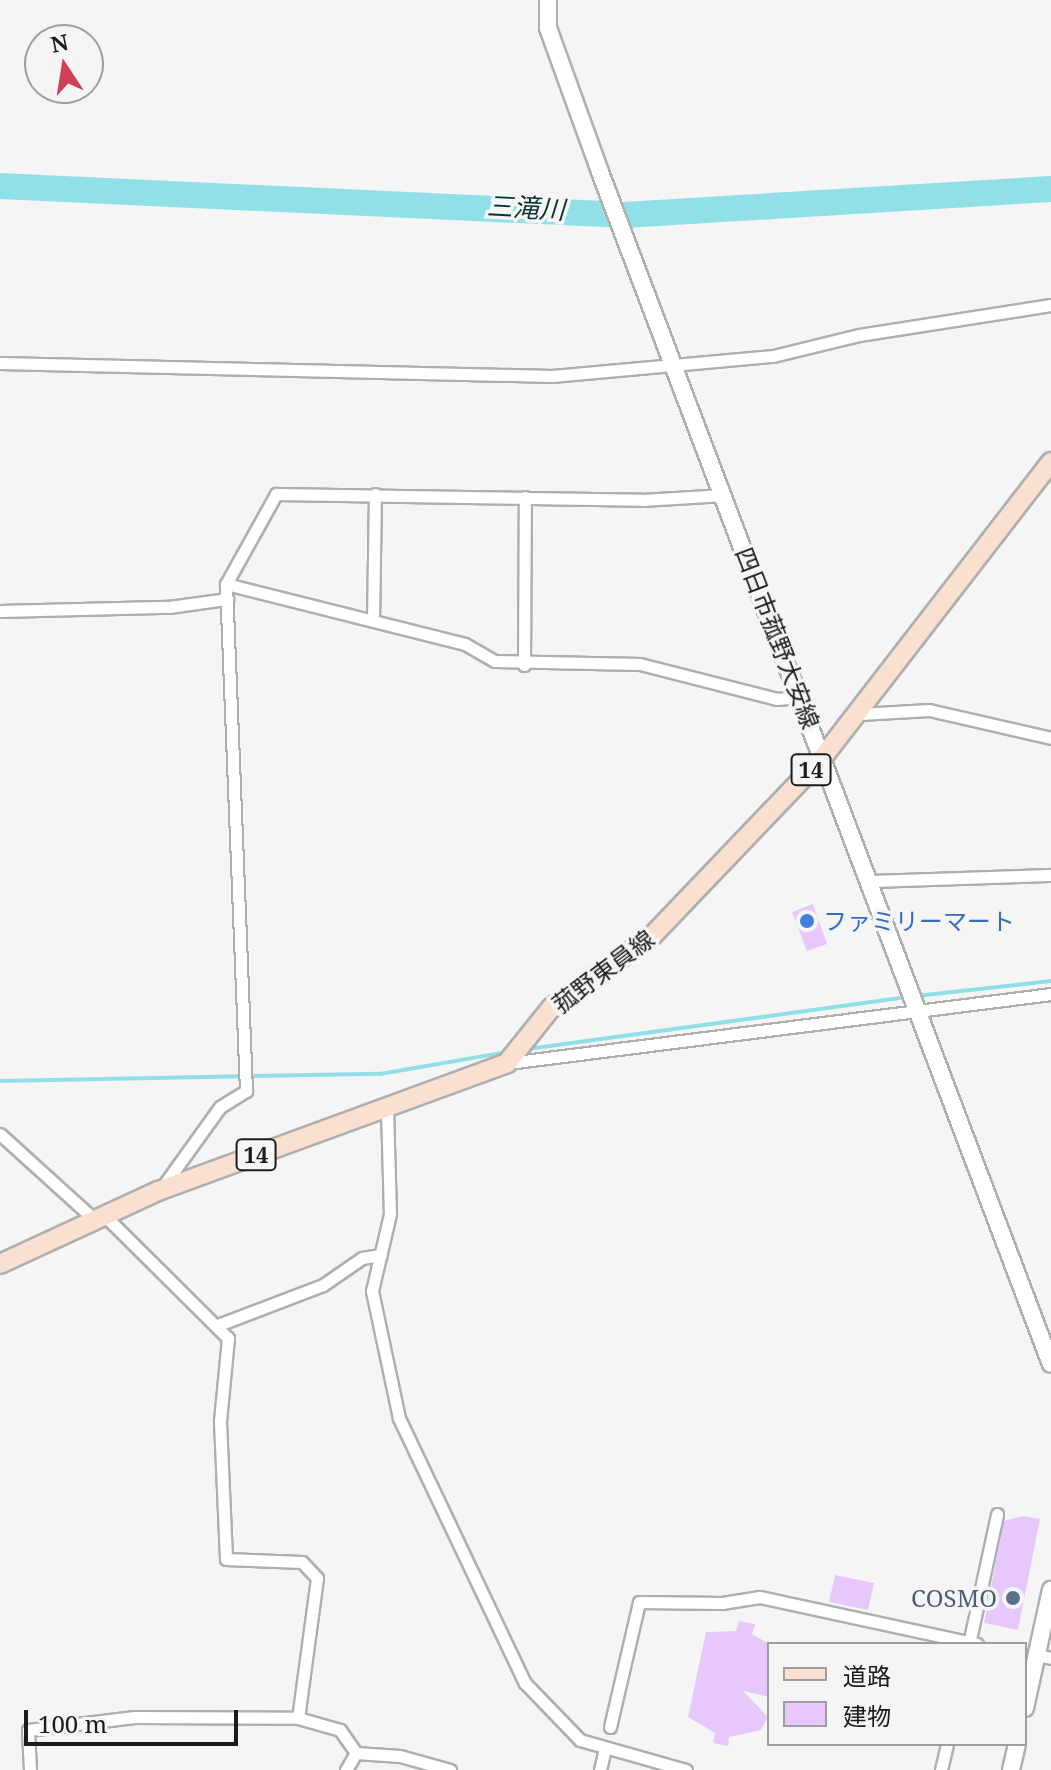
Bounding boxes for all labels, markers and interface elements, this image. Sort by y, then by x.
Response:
north arrow [24,24,104,104]
text: N [48,26,71,59]
water label: 三滝川 [486,190,566,226]
street label: 四日市菰野大安線 [730,543,826,733]
road number: 14 [789,752,833,788]
place label: ファミリーマート [823,907,1015,935]
marker: ファミリーマート [798,912,816,930]
street label: 菰野東員線 [546,923,660,1019]
road number: 14 [234,1137,278,1173]
place label: COSMO [911,1584,997,1612]
marker: COSMO [1004,1589,1022,1607]
legend [767,1642,1027,1746]
text: 道路 [843,1659,891,1692]
scale bar [28,1694,242,1744]
text: 建物 [843,1699,891,1732]
text: 100 m [38,1707,107,1740]

